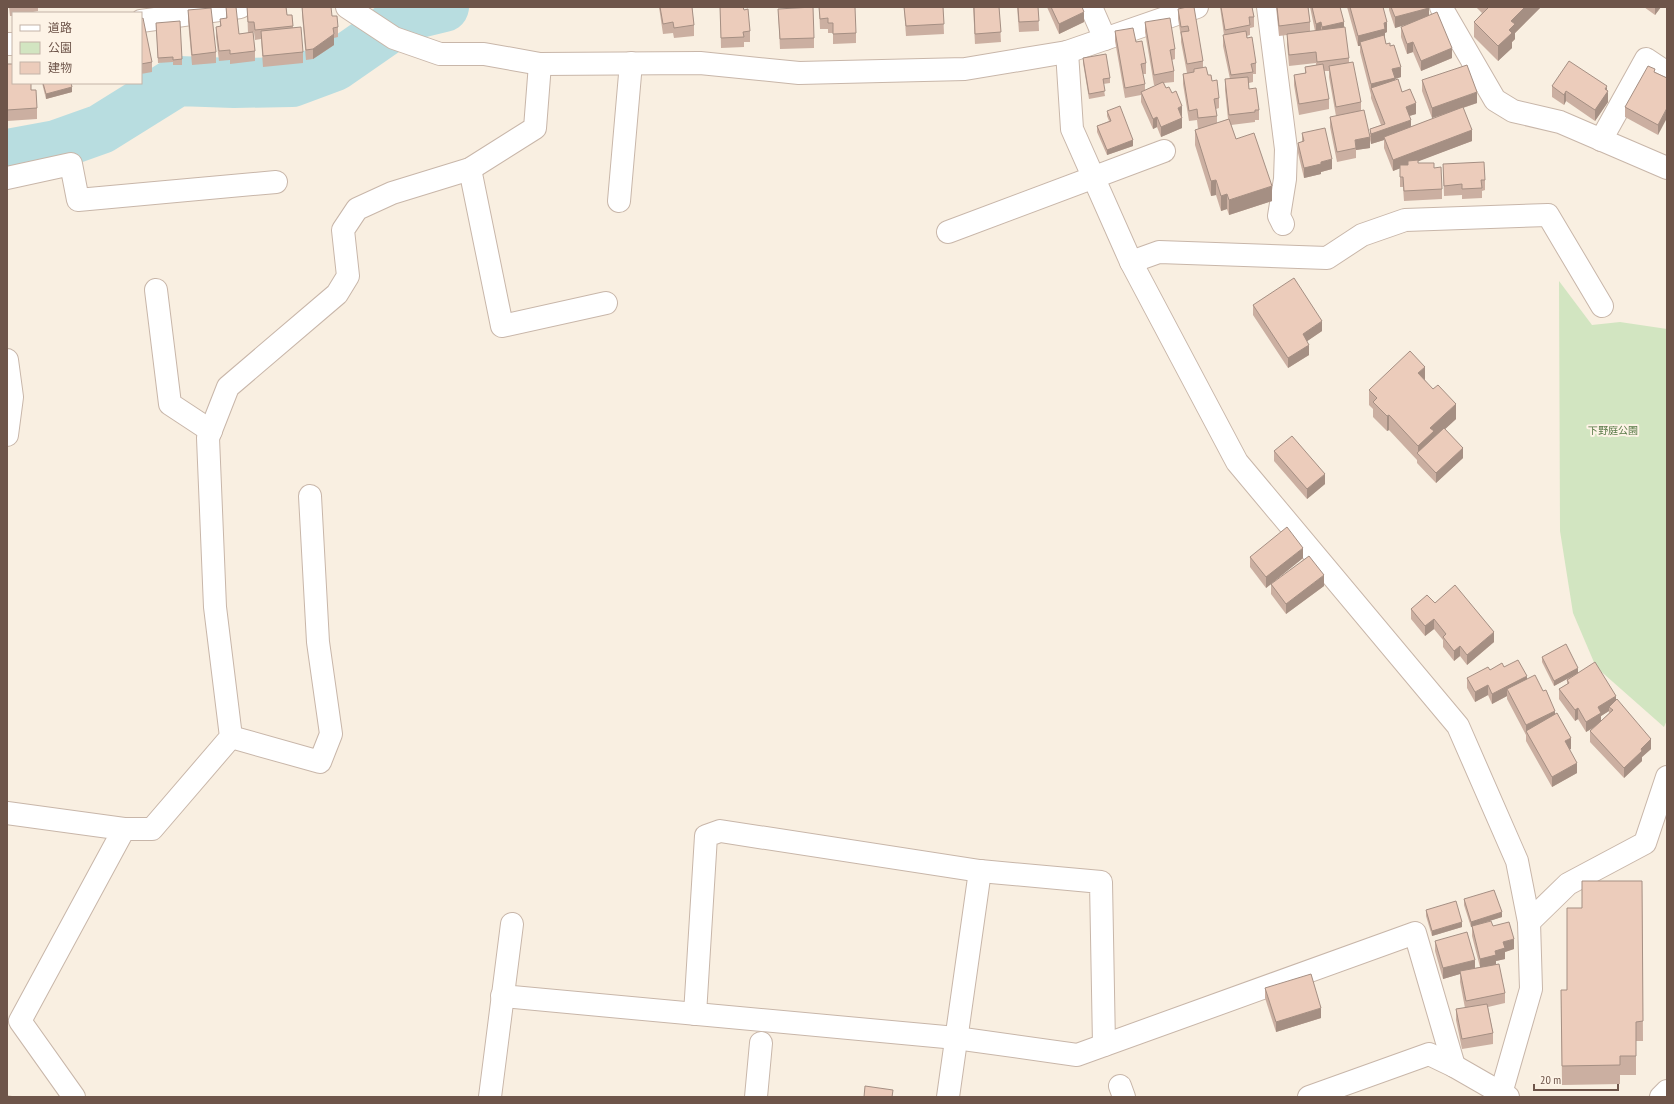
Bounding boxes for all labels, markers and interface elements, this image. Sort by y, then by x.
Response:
legend [12,12,142,84]
text: 道路 [48,20,72,35]
text: 公園 [48,40,72,55]
text: 建物 [48,60,72,75]
park label: 下野庭公園 [1588,424,1638,437]
scale bar [1534,1066,1618,1092]
text: 20 m [1540,1072,1561,1087]

